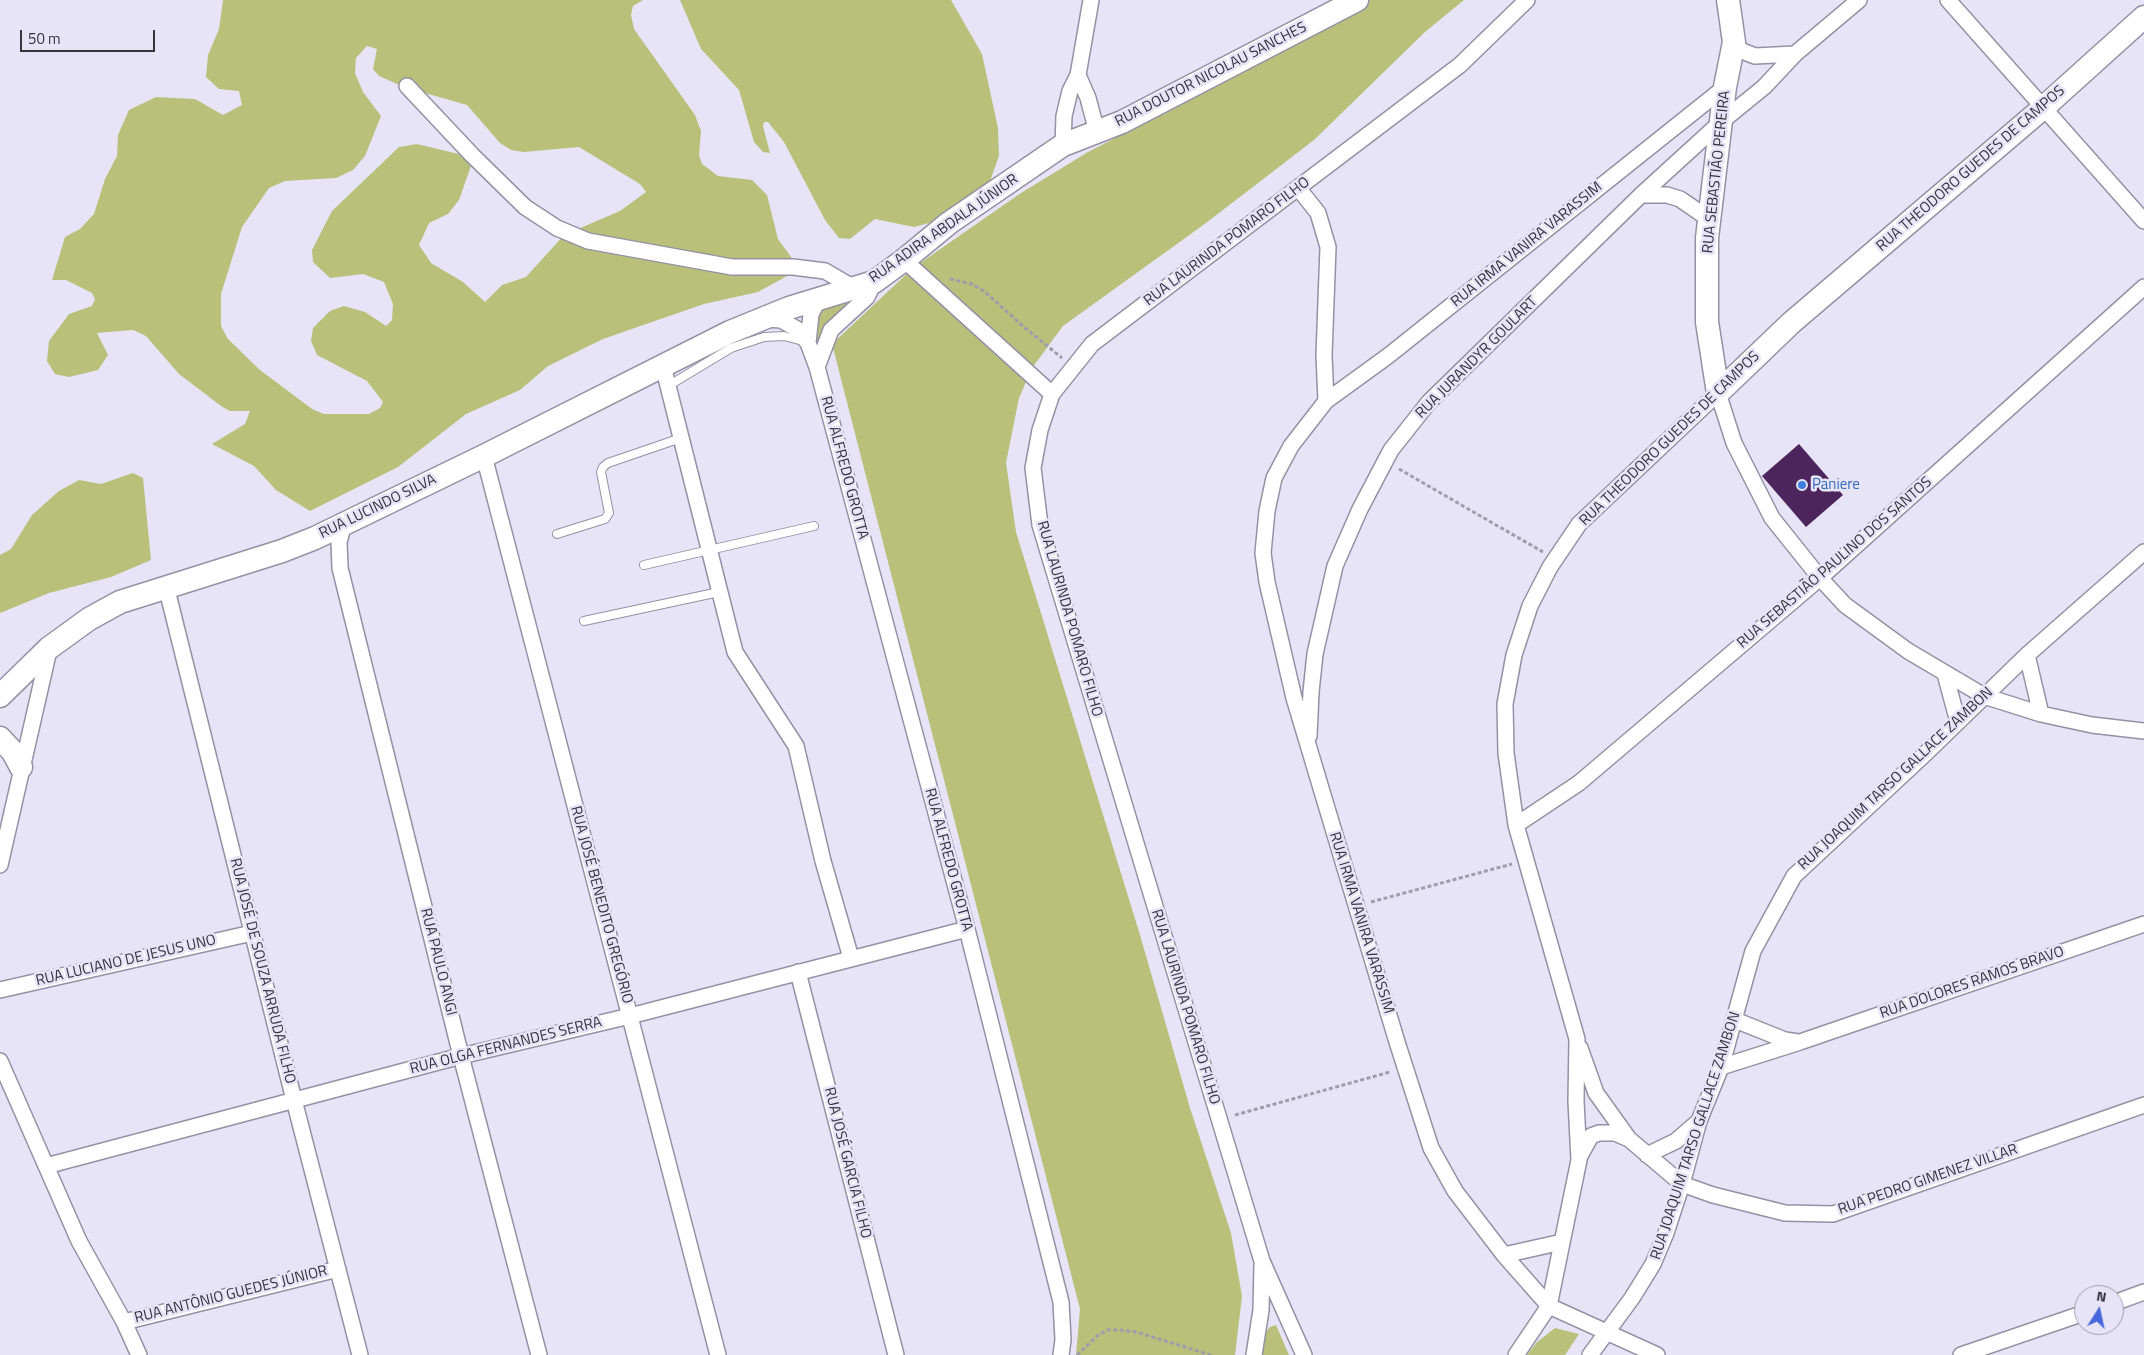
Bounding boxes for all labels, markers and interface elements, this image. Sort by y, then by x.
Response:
street label: RUA DOUTOR NICOLAU SANCHES [1112,19,1310,131]
scale bar [22,20,158,52]
text: 50 m [28,27,61,50]
street label: RUA THEODORO GUEDES DE CAMPOS [1873,82,2069,256]
street label: RUA SEBASTIÃO PEREIRA [1700,90,1734,254]
street label: RUA ADIRA ABDALA JÚNIOR [866,171,1022,287]
street label: RUA LAURINDA POMARO FILHO [1141,174,1313,310]
street label: RUA IRMA VANIRA VARASSIM [1448,179,1606,311]
street label: RUA JURANDYR GOULART [1412,293,1542,423]
street label: RUA THEODORO GUEDES DE CAMPOS [1576,348,1764,530]
street label: RUA ALFREDO GROTTA [816,394,872,542]
street label: RUA LUCINDO SILVA [317,471,439,543]
street label: RUA SEBASTIÃO PAULINO DOS SANTOS [1734,474,1936,652]
place label: Paniere [1812,476,1860,494]
marker: Paniere [1796,479,1808,491]
street label: RUA LAURINDA POMARO FILHO [1032,519,1106,719]
street label: RUA JOAQUIM TARSO GALLACE ZAMBON [1795,684,1997,874]
street label: RUA ALFREDO GROTTA [920,786,976,934]
street label: RUA JOSÉ BENEDITO GREGÓRIO [566,804,636,1006]
street label: RUA IRMA VANIRA VARASSIM [1325,830,1397,1016]
street label: RUA JOSÉ DE SOUZA ARRUDA FILHO [225,856,299,1086]
street label: RUA PAULO ANGI [416,906,460,1018]
street label: RUA LAURINDA POMARO FILHO [1147,907,1223,1107]
street label: RUA LUCIANO DE JESUS UNO [34,931,218,991]
street label: RUA DOLORES RAMOS BRAVO [1878,943,2066,1023]
street label: RUA JOAQUIM TARSO GALLACE ZAMBON [1647,1010,1745,1262]
street label: RUA OLGA FERNANDES SERRA [408,1013,604,1079]
street label: RUA JOSÉ GARCIA FILHO [819,1085,875,1241]
street label: RUA PEDRO GIMENEZ VILLAR [1836,1141,2020,1219]
street label: RUA ANTÔNIO GUEDES JÚNIOR [133,1262,329,1328]
north arrow [2074,1285,2124,1335]
text: N [2095,1285,2108,1307]

